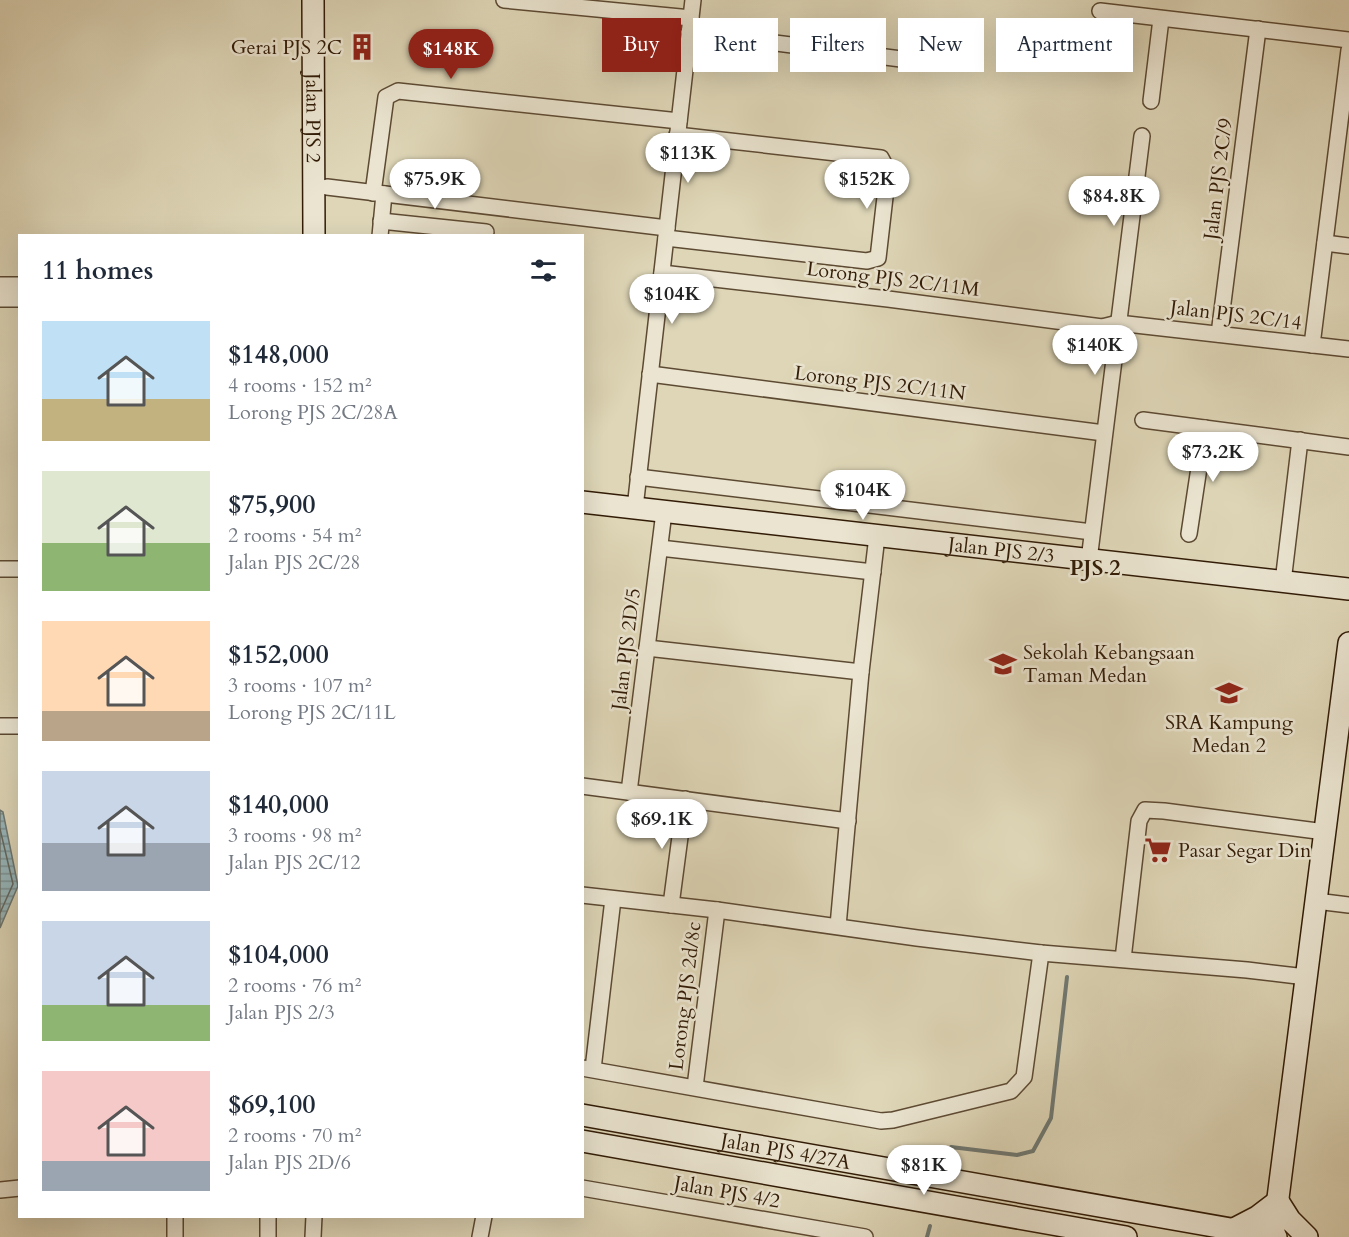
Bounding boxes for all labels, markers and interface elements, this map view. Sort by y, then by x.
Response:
chip: Buy [602,18,681,72]
chip: Rent [693,18,778,72]
chip: Filters [790,18,886,72]
chip: New [898,18,984,72]
chip: Apartment [996,18,1133,72]
pin: $148K [409,29,493,80]
building icon: Gerai PJS 2C [347,32,377,62]
place label: Gerai PJS 2C [231,34,342,61]
text: $148K [422,35,480,62]
street label: Jalan PJS 2 [300,70,327,163]
street label: Jalan PJS 2C/9 [1197,117,1239,244]
pin: $113K [646,133,730,184]
text: $113K [659,139,717,166]
pin: $75.9K [386,159,484,210]
pin: $152K [825,159,909,210]
text: $75.9K [404,165,466,192]
text: $152K [838,165,896,192]
pin: $84.8K [1065,176,1163,227]
text: $84.8K [1083,182,1145,209]
text: 11 homes [42,253,153,288]
icon: filters [527,254,560,287]
street label: Lorong PJS 2C/11M [805,255,981,303]
pin: $104K [630,274,714,325]
text: $104K [643,280,701,307]
street label: Jalan PJS 2C/14 [1166,293,1303,336]
pin: $140K [1053,325,1137,376]
text: $140K [1066,331,1124,358]
text: $148,000 [228,337,329,372]
icon: home [90,345,162,417]
street label: Lorong PJS 2C/11N [793,359,967,407]
text: 4 rooms · 152 m² [228,372,372,399]
text: Lorong PJS 2C/28A [228,399,398,426]
pin: $73.2K [1164,432,1262,483]
text: $73.2K [1182,438,1244,465]
pin: $104K [821,470,905,521]
text: $104K [834,476,892,503]
text: $75,900 [228,487,316,522]
icon: home [90,495,162,567]
text: 2 rooms · 54 m² [228,522,361,549]
street label: Jalan PJS 2/3 [944,530,1056,569]
text: Jalan PJS 2C/28 [228,549,360,576]
district label: PJS 2 [1069,553,1121,583]
street label: Jalan PJS 2D/5 [605,586,647,715]
text: $152,000 [228,637,329,672]
place label: Sekolah Kebangsaan Taman Medan [1023,639,1196,689]
icon: home [90,645,162,717]
school or university icon: Sekolah Kebangsaan Taman Medan [988,649,1018,679]
text: 3 rooms · 107 m² [228,672,372,699]
school or university icon: SRA Kampung Medan 2 [1214,678,1244,708]
text: Lorong PJS 2C/11L [228,699,396,726]
place label: SRA Kampung Medan 2 [1165,709,1294,759]
text: $140,000 [228,787,329,822]
icon: home [90,795,162,867]
pin: $69.1K [613,799,711,850]
text: $69.1K [631,805,693,832]
text: 3 rooms · 98 m² [228,822,361,849]
supermarket icon: Pasar Segar Din [1143,835,1173,865]
place label: Pasar Segar Din [1178,837,1312,864]
text: Jalan PJS 2C/12 [228,849,360,876]
street label: Lorong PJS 2d/8c [662,920,708,1072]
text: $104,000 [228,937,329,972]
icon: home [90,945,162,1017]
text: 2 rooms · 76 m² [228,972,361,999]
text: Jalan PJS 2/3 [228,999,335,1026]
text: $69,100 [228,1087,316,1122]
icon: home [90,1095,162,1167]
text: 2 rooms · 70 m² [228,1122,361,1149]
street label: Jalan PJS 4/27A [716,1126,854,1176]
pin: $81K [888,1145,960,1196]
text: Jalan PJS 2D/6 [228,1149,351,1176]
text: $81K [901,1151,947,1178]
street label: Jalan PJS 4/2 [669,1169,782,1215]

